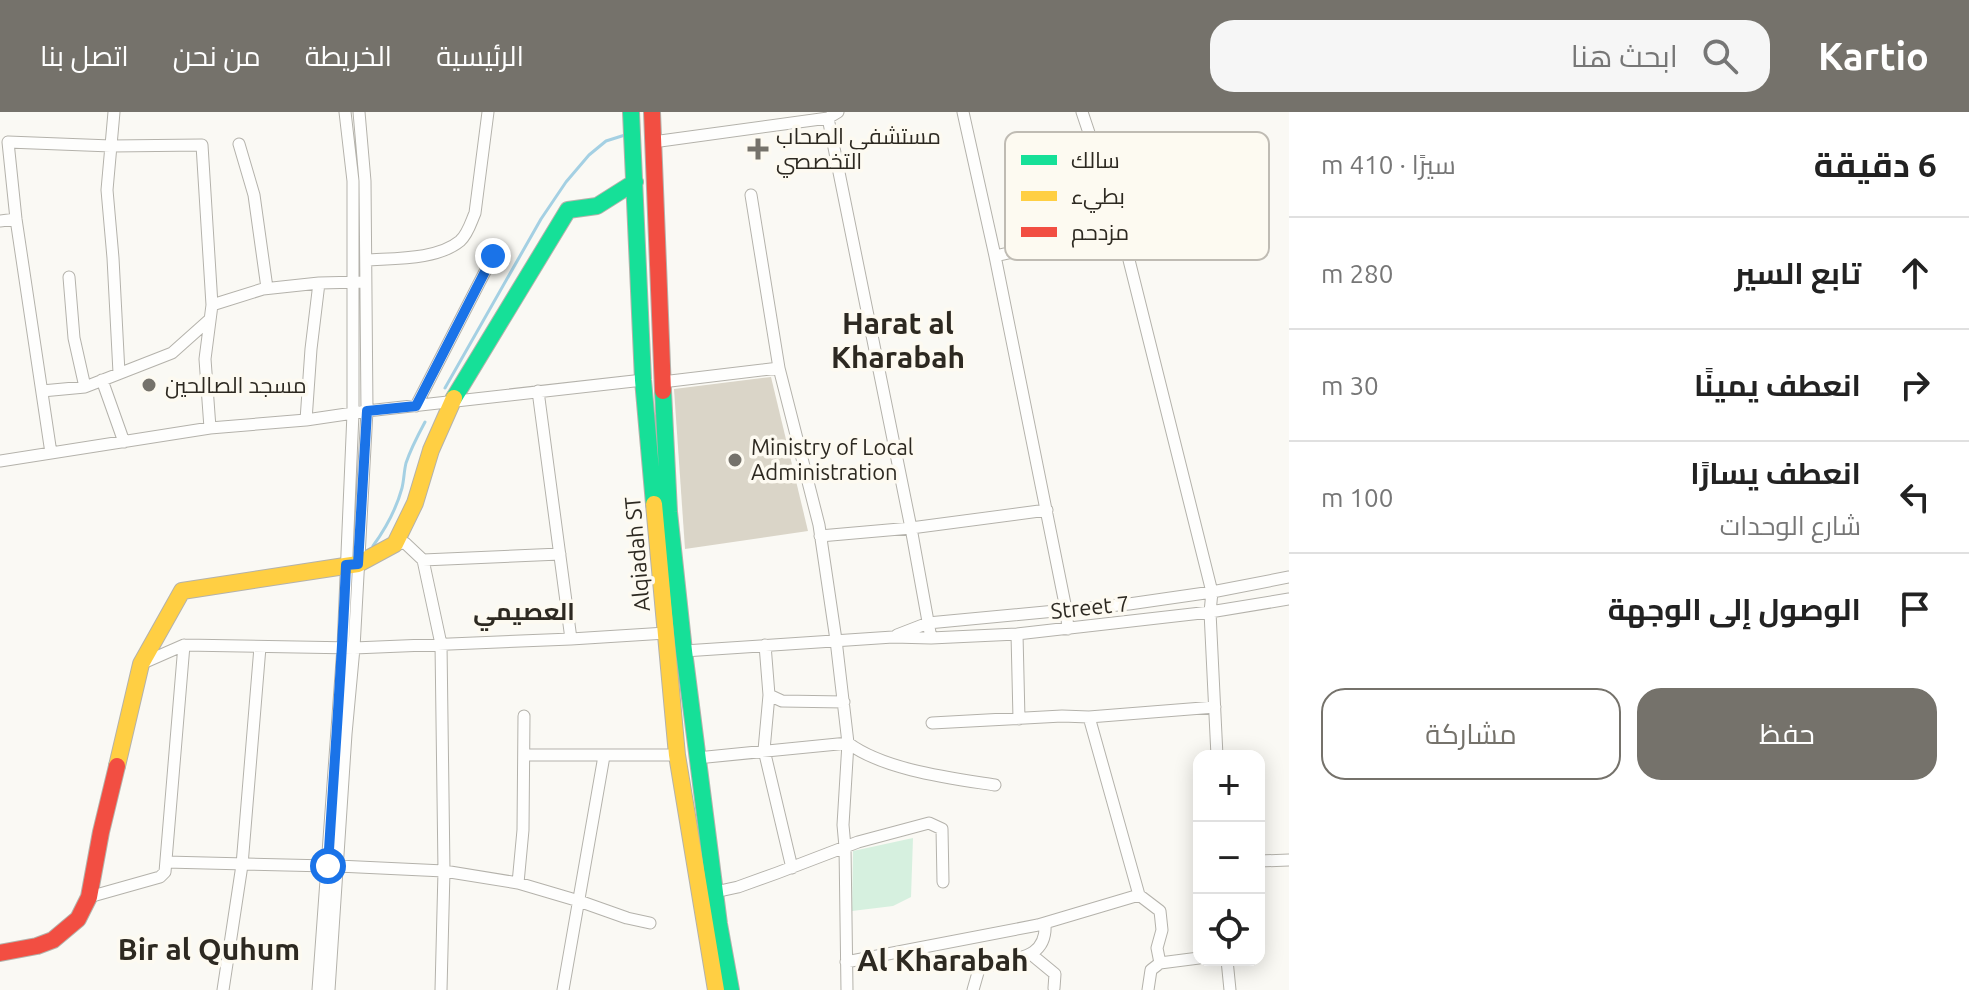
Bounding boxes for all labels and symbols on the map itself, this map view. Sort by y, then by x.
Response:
place label: مستشفى الصحاب التخصصي [776,123,941,178]
legend [1005,132,1269,260]
marker: مستشفى الصحاب التخصصي [747,138,769,160]
text: سالك [1071,147,1120,172]
text: بطيء [1071,183,1125,213]
text: مزدحم [1071,219,1129,248]
route end [475,238,511,274]
district label: Harat al Kharabah [831,306,965,374]
place label: مسجد الصالحين [165,372,307,399]
marker: مسجد الصالحين [140,376,158,394]
place label: Ministry of Local Administration [751,434,914,484]
marker: Ministry of Local Administration [726,451,744,469]
street label: Alqiadah ST [619,496,654,612]
street label: Street 7 [1049,590,1130,623]
district label: العصيمي [473,598,575,631]
route start [310,848,346,884]
district label: Bir al Quhum [118,932,300,966]
district label: Al Kharabah [857,943,1029,977]

